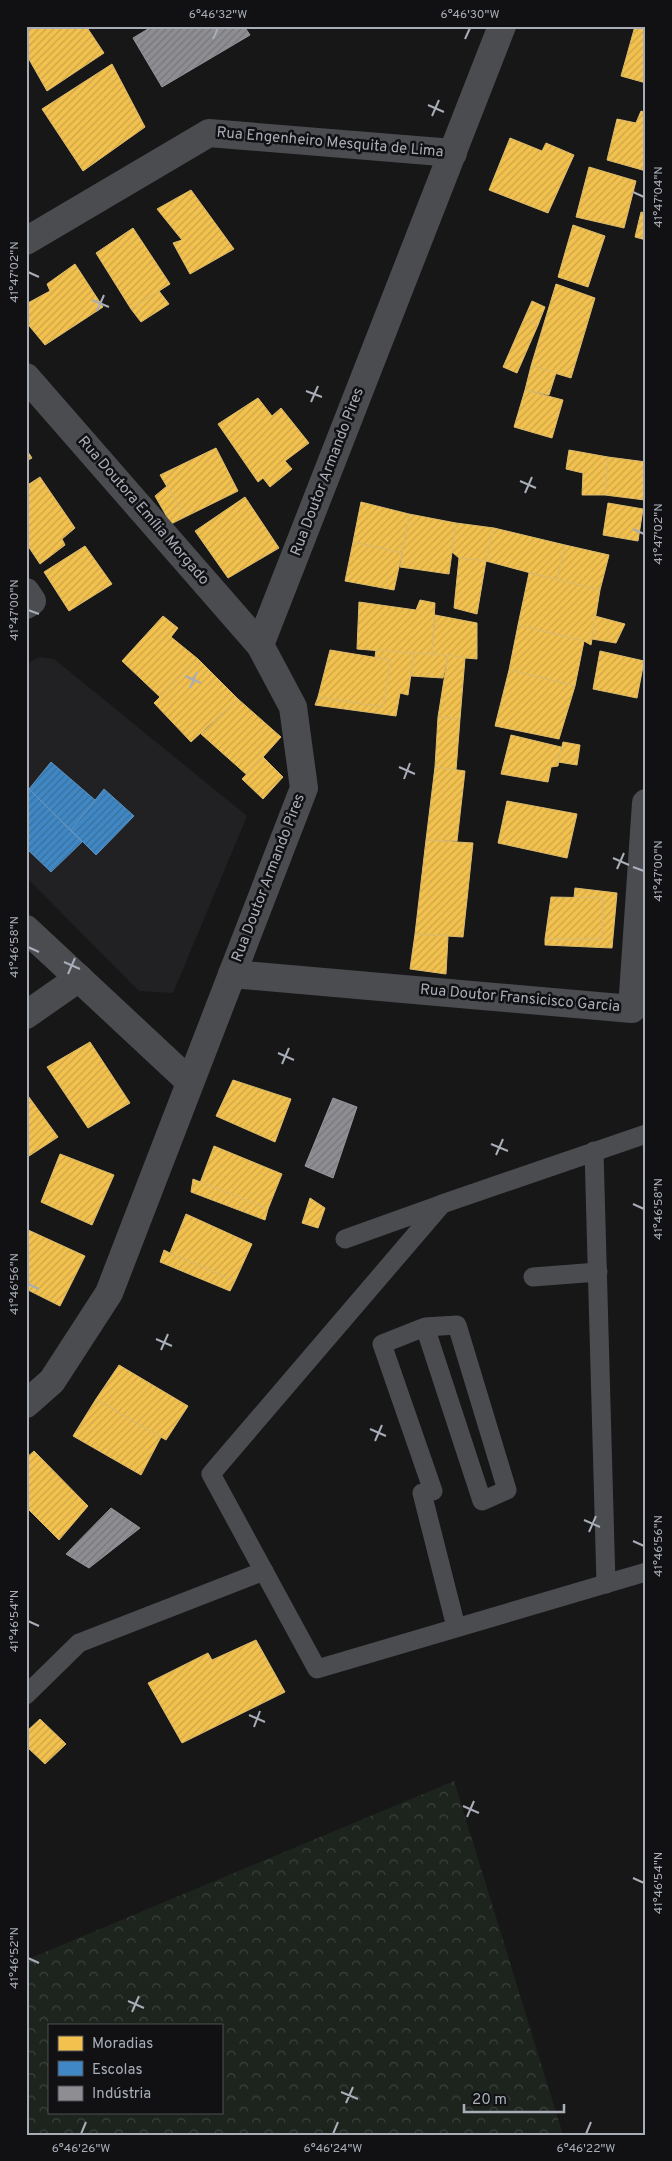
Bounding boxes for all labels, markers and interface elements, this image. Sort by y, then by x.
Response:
text: 6°46'32"W [189,7,247,23]
text: 6°46'30"W [441,7,499,23]
street label: Rua Engenheiro Mesquita de Lima [216,124,444,162]
text: 41°47'04"N [651,166,667,228]
text: 41°47'02"N [7,241,23,303]
street label: Rua Doutor Armando Pires [287,385,369,559]
street label: Rua Doutora Emília Morgado [73,433,213,589]
text: 41°47'02"N [651,503,667,565]
text: 41°47'00"N [7,579,23,641]
street label: Rua Doutor Armando Pires [228,791,310,965]
text: 41°47'00"N [651,840,667,902]
text: 41°46'58"N [7,916,23,978]
street label: Rua Doutor Fransicisco Garcia [419,981,621,1017]
text: 41°46'58"N [651,1178,667,1240]
text: 41°46'56"N [7,1253,23,1315]
text: 41°46'56"N [651,1515,667,1577]
text: 41°46'54"N [7,1590,23,1652]
text: 41°46'54"N [651,1852,667,1914]
text: 41°46'52"N [7,1927,23,1989]
legend [48,2024,222,2114]
text: Moradias [92,2035,153,2054]
text: Escolas [92,2061,142,2080]
scale bar [464,2081,564,2113]
text: Indústria [92,2085,151,2104]
text: 20 m [472,2091,507,2110]
text: 6°46'26"W [52,2141,110,2157]
text: 6°46'24"W [304,2141,362,2157]
text: 6°46'22"W [557,2141,615,2157]

